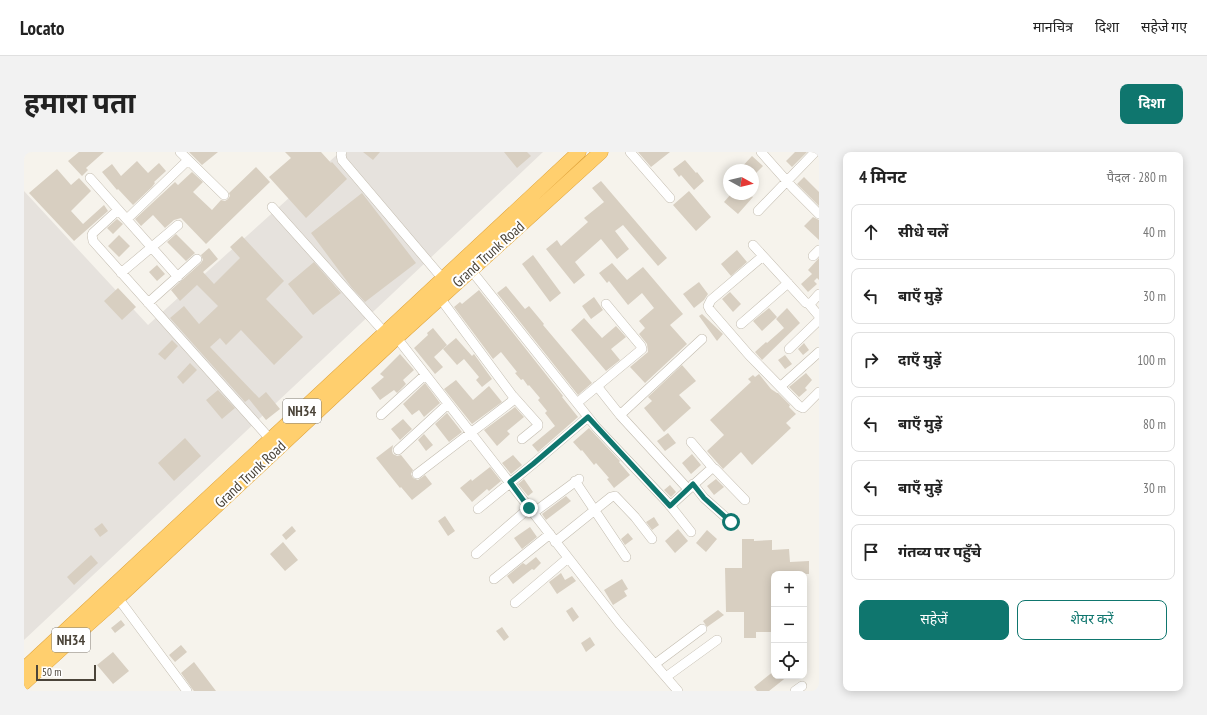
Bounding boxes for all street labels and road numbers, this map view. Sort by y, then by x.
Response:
street label: Grand Trunk Road [448,217,528,291]
road number: NH34 [283,399,321,423]
street label: Grand Trunk Road [211,436,289,512]
road number: NH34 [52,628,90,652]

